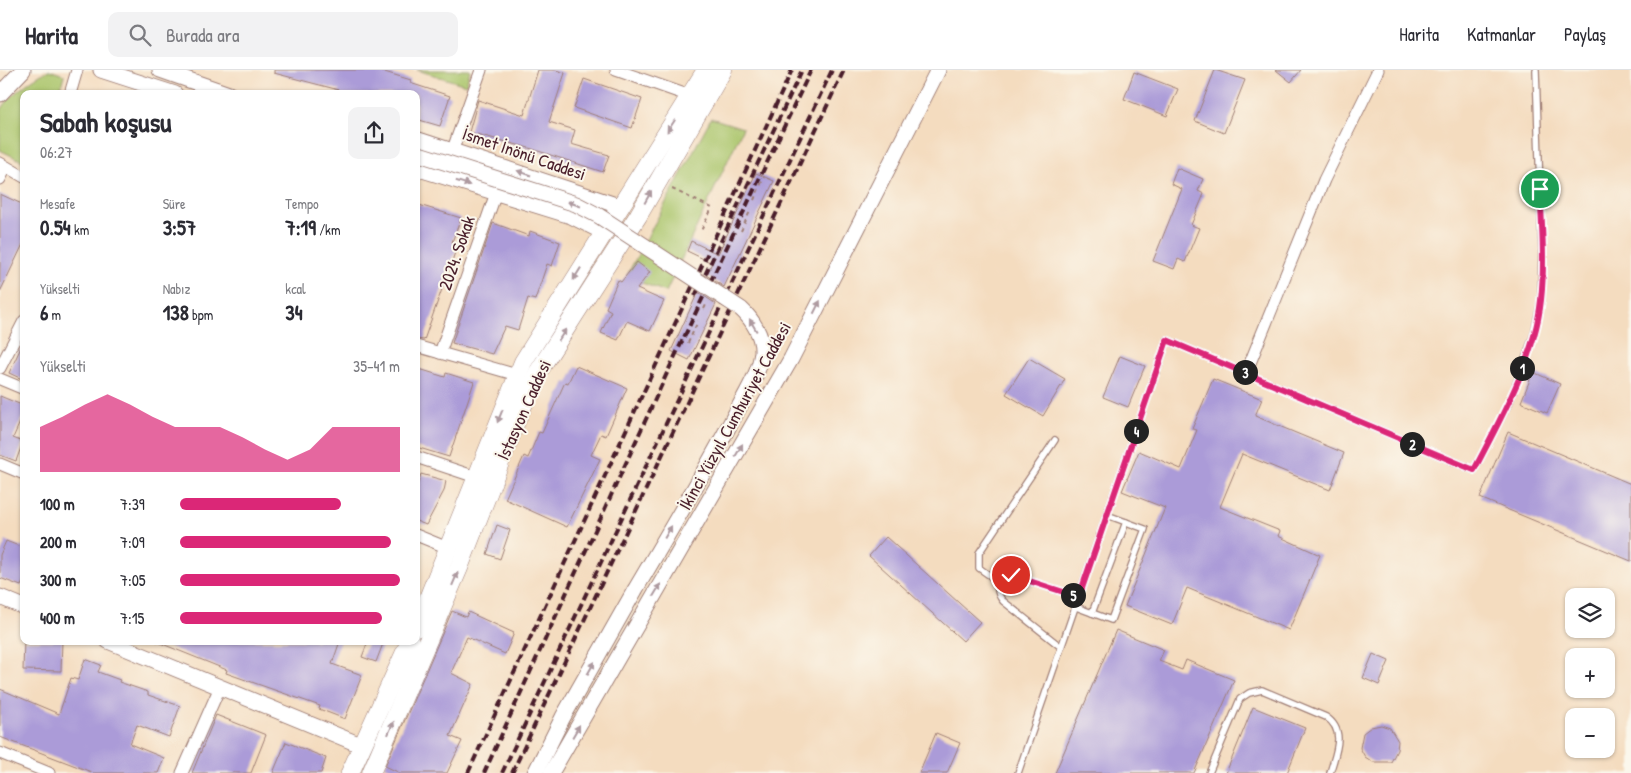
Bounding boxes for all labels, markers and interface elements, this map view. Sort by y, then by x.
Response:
search box [108,12,458,57]
text: Harita [25,19,78,51]
icon: search [126,21,154,49]
text: Burada ara [166,22,239,48]
text: Harita [1399,22,1439,47]
text: Katmanlar [1467,22,1536,47]
text: Paylaş [1564,22,1606,47]
text: Sabah koşusu [40,103,171,141]
button: share [348,107,400,159]
one-way arrow [666,120,675,133]
street label: İsmet İnönü Caddesi [459,121,589,186]
text: 06:27 [40,141,73,163]
pin [1519,168,1561,210]
one-way arrow [516,169,531,176]
icon: arrive [1526,175,1554,203]
one-way arrow [455,179,470,187]
one-way arrow [644,191,653,204]
text: Mesafe [40,194,75,213]
text: Süre [163,194,186,213]
text: Tempo [285,194,319,213]
one-way arrow [566,200,581,207]
street label: 2024. Sokak [432,212,481,293]
text: 0.54 [40,213,71,242]
text: 3:57 [163,213,196,242]
text: 7:19 [285,213,316,242]
text: km [71,220,89,239]
text: /km [316,220,340,239]
one-way arrow [573,267,582,280]
text: Yükselti [40,279,80,298]
text: Nabız [163,279,191,298]
text: kcal [285,279,306,298]
text: 6 [40,298,48,327]
text: 138 [163,298,189,327]
text: 34 [285,298,303,327]
one-way arrow [813,300,821,315]
text: m [48,305,61,324]
text: bpm [189,305,213,324]
street label: İkinci Yüzyıl Cumhuriyet Caddesi [672,317,797,514]
one-way arrow [749,319,758,332]
one-way arrow [557,328,566,341]
text: Yükselti [40,355,86,377]
text: 35–41 m [353,355,400,377]
street label: İstasyon Caddesi [490,356,557,464]
pin: 1 [1510,356,1534,380]
text: 1 [1520,359,1525,378]
pin: 3 [1232,360,1258,384]
text: 3 [1242,363,1249,382]
one-way arrow [495,409,503,423]
pin: 4 [1124,418,1148,444]
text: 4 [1134,422,1139,441]
pin: 2 [1400,432,1424,456]
text: 2 [1409,435,1416,454]
one-way arrow [734,443,743,456]
text: 100 m [40,493,75,515]
text: 7:39 [120,493,145,515]
one-way arrow [664,526,673,539]
text: 200 m [40,531,76,553]
text: 7:09 [120,531,145,553]
pin [990,554,1032,596]
icon: check [997,561,1025,589]
text: 300 m [40,569,76,591]
text: 7:05 [120,569,146,591]
one-way arrow [451,572,459,586]
pin: 5 [1060,582,1086,608]
one-way arrow [653,584,662,597]
text: 5 [1071,586,1076,605]
map controls [1565,588,1615,758]
button: layers [1565,588,1615,638]
text: 400 m [40,607,75,629]
text: 7:15 [120,607,144,629]
button: + [1565,648,1615,698]
one-way arrow [586,661,595,675]
button: − [1565,708,1615,758]
one-way arrow [387,721,395,735]
one-way arrow [571,724,580,737]

